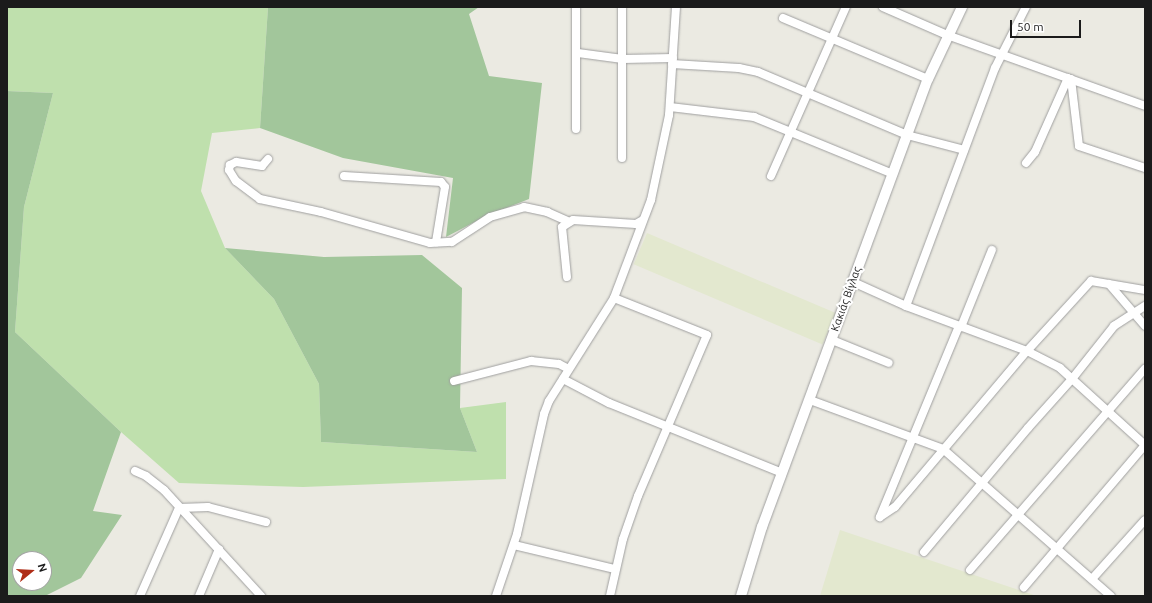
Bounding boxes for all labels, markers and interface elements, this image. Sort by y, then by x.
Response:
scale bar [1012,12,1083,38]
text: 50 m [1017,20,1044,33]
street label: Κακιάς Βίγλας [828,265,864,333]
north arrow [12,551,52,591]
text: N [35,562,49,573]

